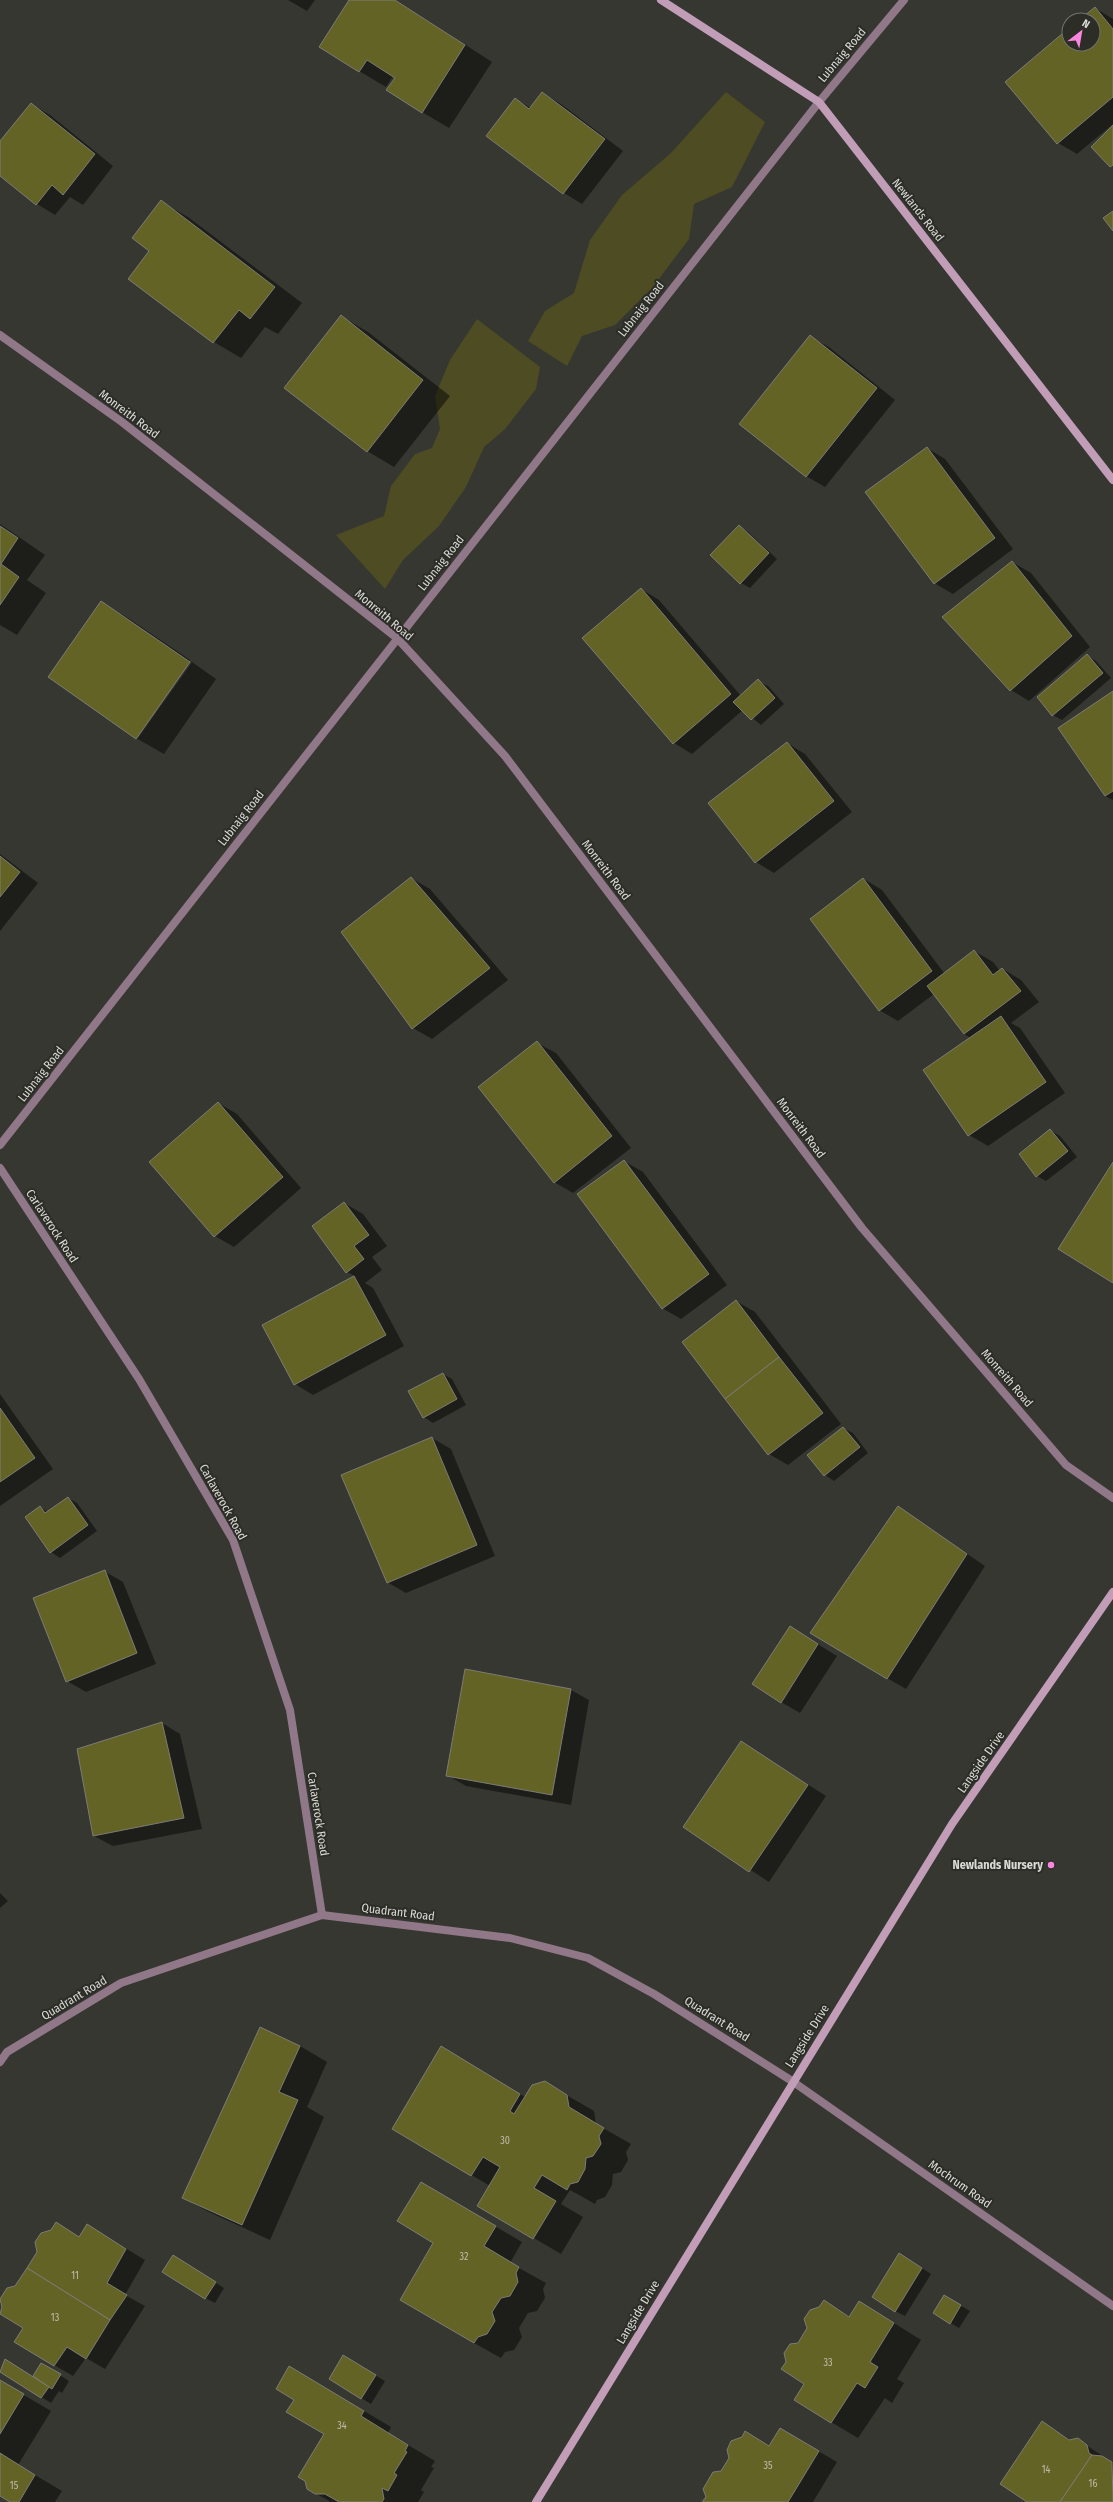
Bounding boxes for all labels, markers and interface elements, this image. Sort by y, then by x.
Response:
north arrow [1061,12,1101,52]
text: N [1080,17,1092,31]
street label: Lubnaig Road [815,25,869,85]
street label: Newlands Road [889,176,947,244]
street label: Lubnaig Road [615,279,667,339]
street label: Monreith Road [96,387,162,441]
street label: Lubnaig Road [415,533,467,593]
street label: Monreith Road [352,587,416,643]
street label: Lubnaig Road [215,788,267,848]
street label: Monreith Road [579,837,633,903]
street label: Lubnaig Road [15,1044,67,1104]
street label: Monreith Road [774,1095,828,1161]
street label: Carlaverock Road [23,1187,81,1265]
street label: Monreith Road [978,1346,1036,1410]
street label: Carlaverock Road [196,1462,250,1542]
street label: Langside Drive [955,1729,1007,1795]
street label: Carlaverock Road [304,1771,332,1857]
place label: Newlands Nursery [953,1858,1043,1872]
marker: Newlands Nursery [1046,1860,1056,1870]
street label: Quadrant Road [361,1901,435,1923]
street label: Quadrant Road [39,1973,109,2023]
street label: Quadrant Road [682,1994,752,2044]
street label: Langside Drive [782,2002,832,2070]
house number: 30 [500,2135,510,2147]
street label: Mochrum Road [926,2157,994,2211]
house number: 32 [460,2251,469,2263]
house number: 11 [71,2270,79,2282]
street label: Langside Drive [614,2278,663,2346]
house number: 13 [51,2312,60,2324]
house number: 33 [823,2357,833,2369]
house number: 34 [337,2420,347,2432]
house number: 35 [763,2460,773,2472]
house number: 14 [1042,2464,1051,2476]
house number: 16 [1089,2478,1097,2490]
house number: 15 [10,2480,19,2492]

